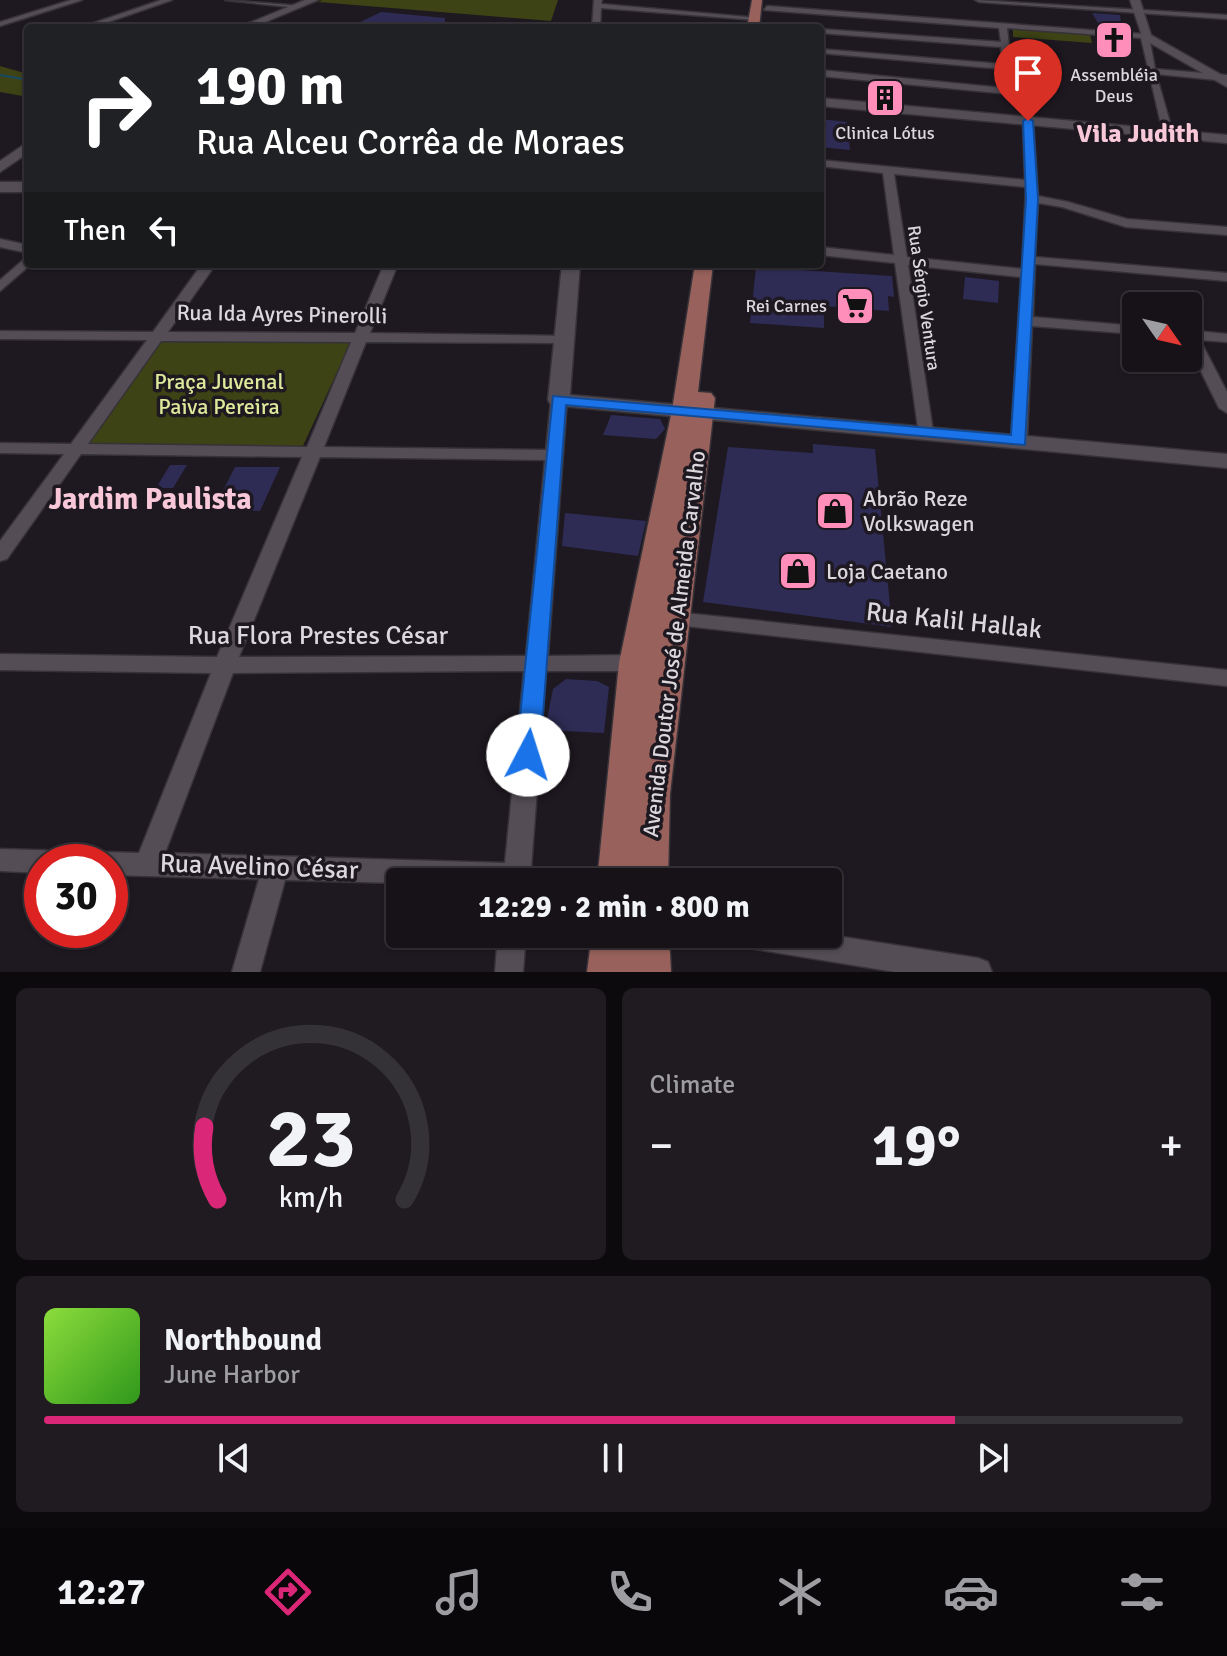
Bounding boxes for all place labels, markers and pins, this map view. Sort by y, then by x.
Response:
church icon: Assembléia Deus [1093,19,1135,61]
pin [994,39,1062,121]
place label: Assembléia Deus [1070,64,1158,107]
building icon: Clinica Lótus [864,77,906,119]
place label: Clinica Lótus [835,122,935,144]
supermarket icon: Rei Carnes [834,285,876,327]
place label: Rei Carnes [745,295,827,317]
place label: Abrão Reze Volkswagen [863,485,974,537]
shop icon: Abrão Reze Volkswagen [814,490,856,532]
shop icon: Loja Caetano [777,550,819,592]
place label: Loja Caetano [826,558,948,585]

